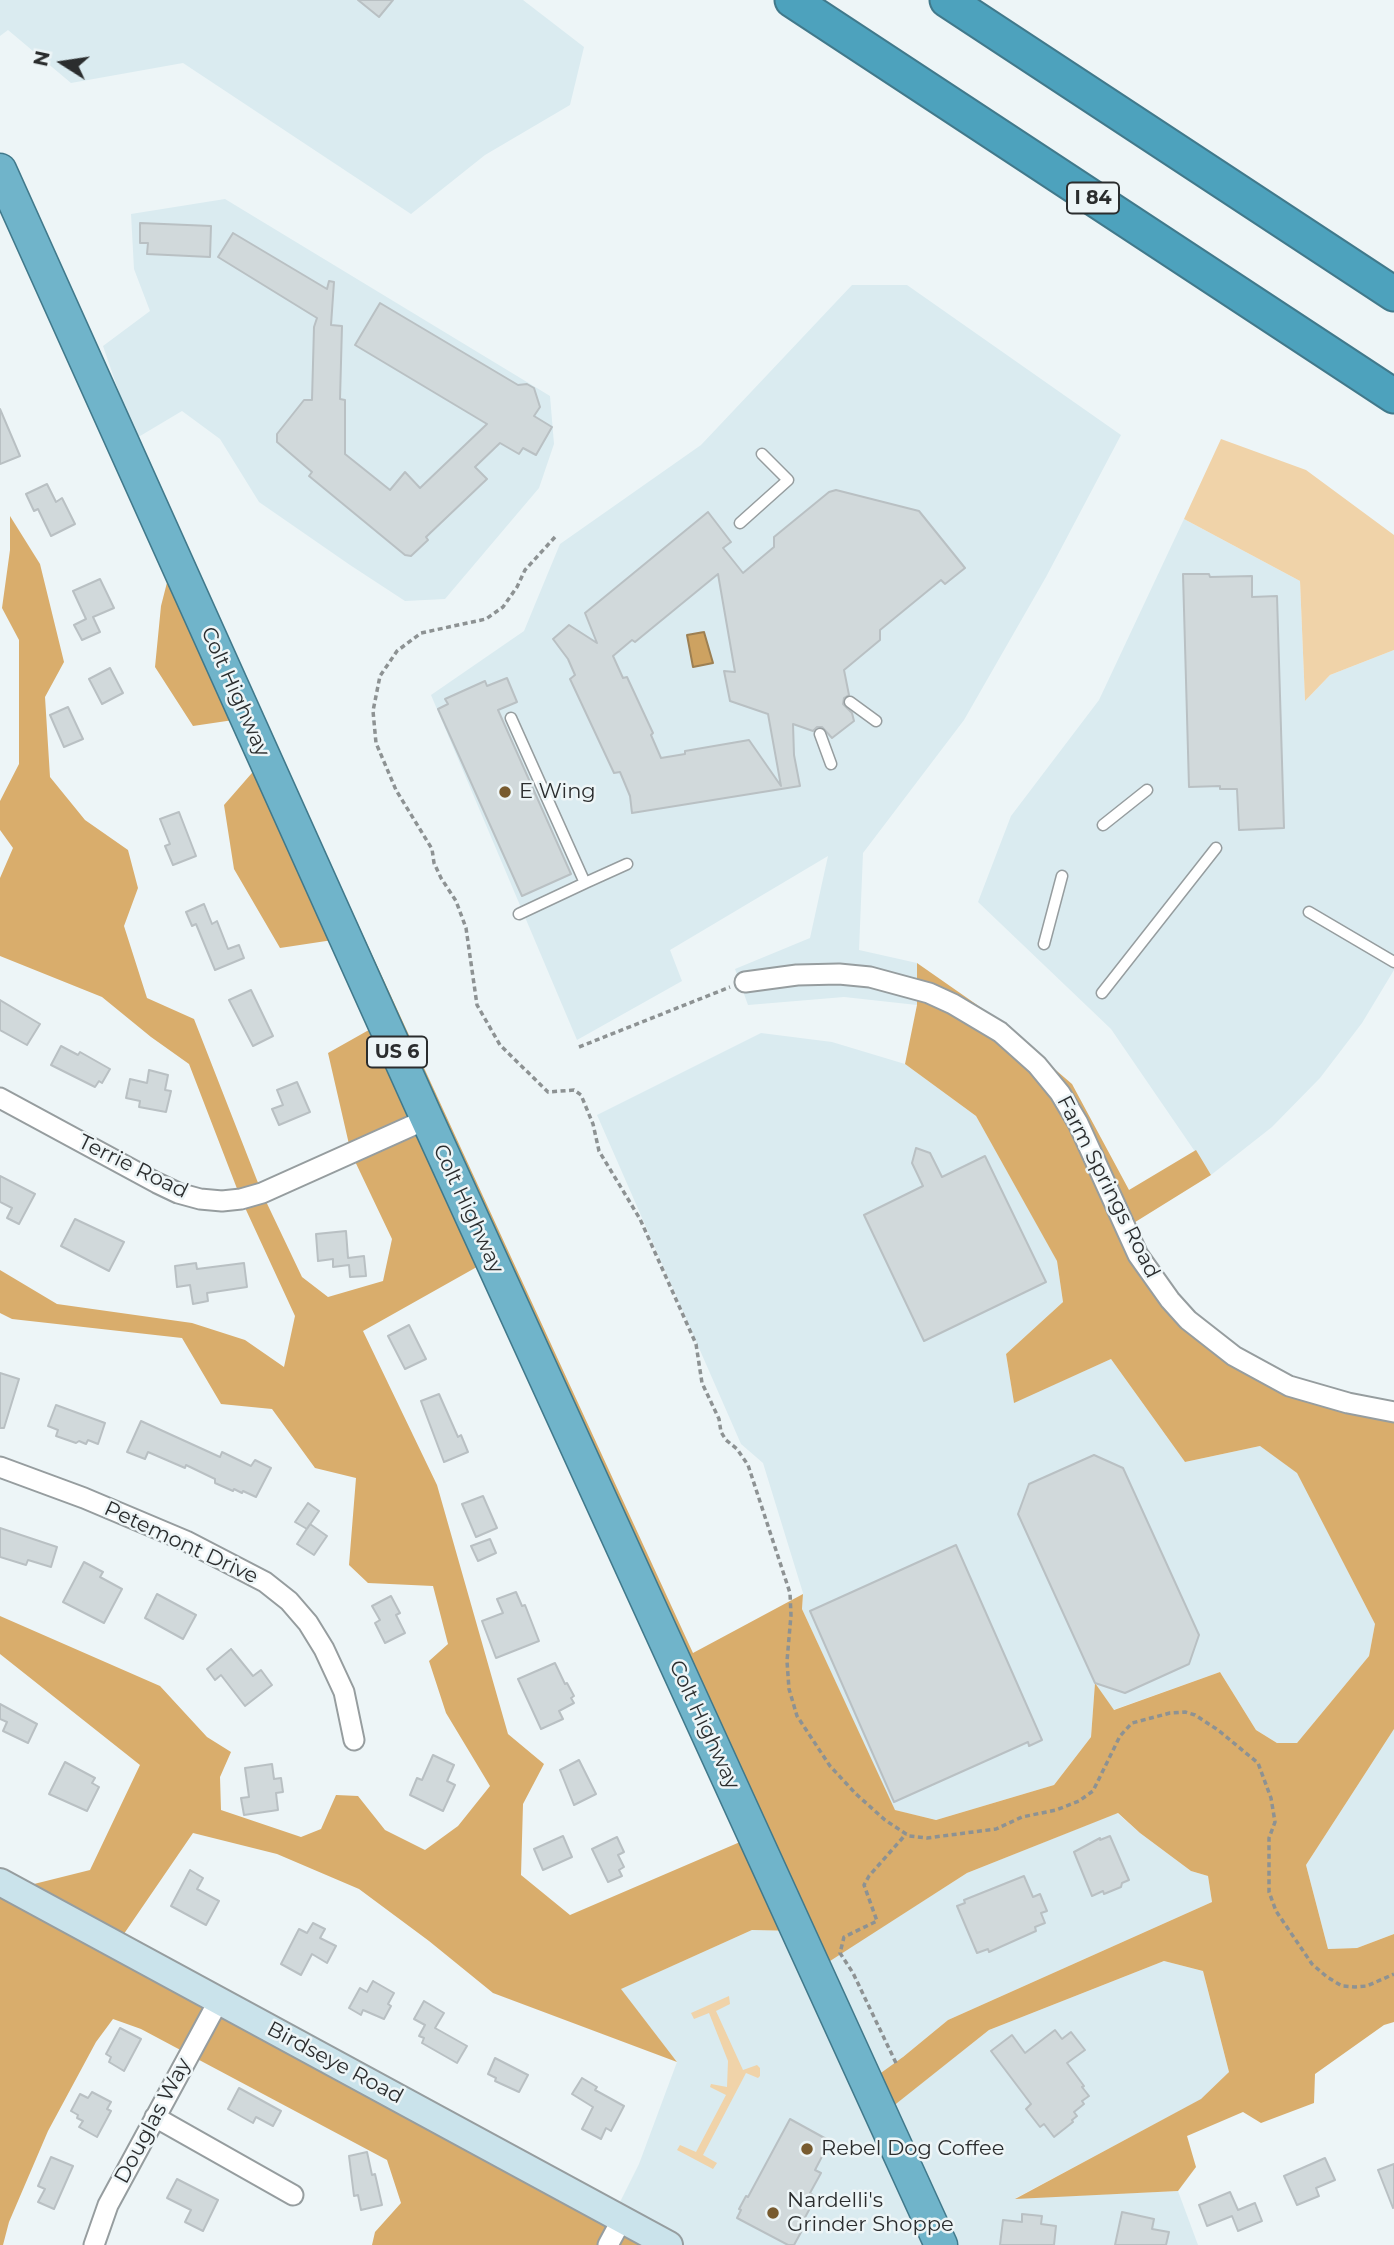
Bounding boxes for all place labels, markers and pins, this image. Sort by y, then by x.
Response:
place label: E Wing [519,779,596,805]
marker: E Wing [497,784,513,800]
place label: Rebel Dog Coffee [821,2136,1004,2162]
marker: Rebel Dog Coffee [799,2141,815,2157]
place label: Nardelli's Grinder Shoppe [787,2188,954,2238]
marker: Nardelli's Grinder Shoppe [765,2205,781,2221]

